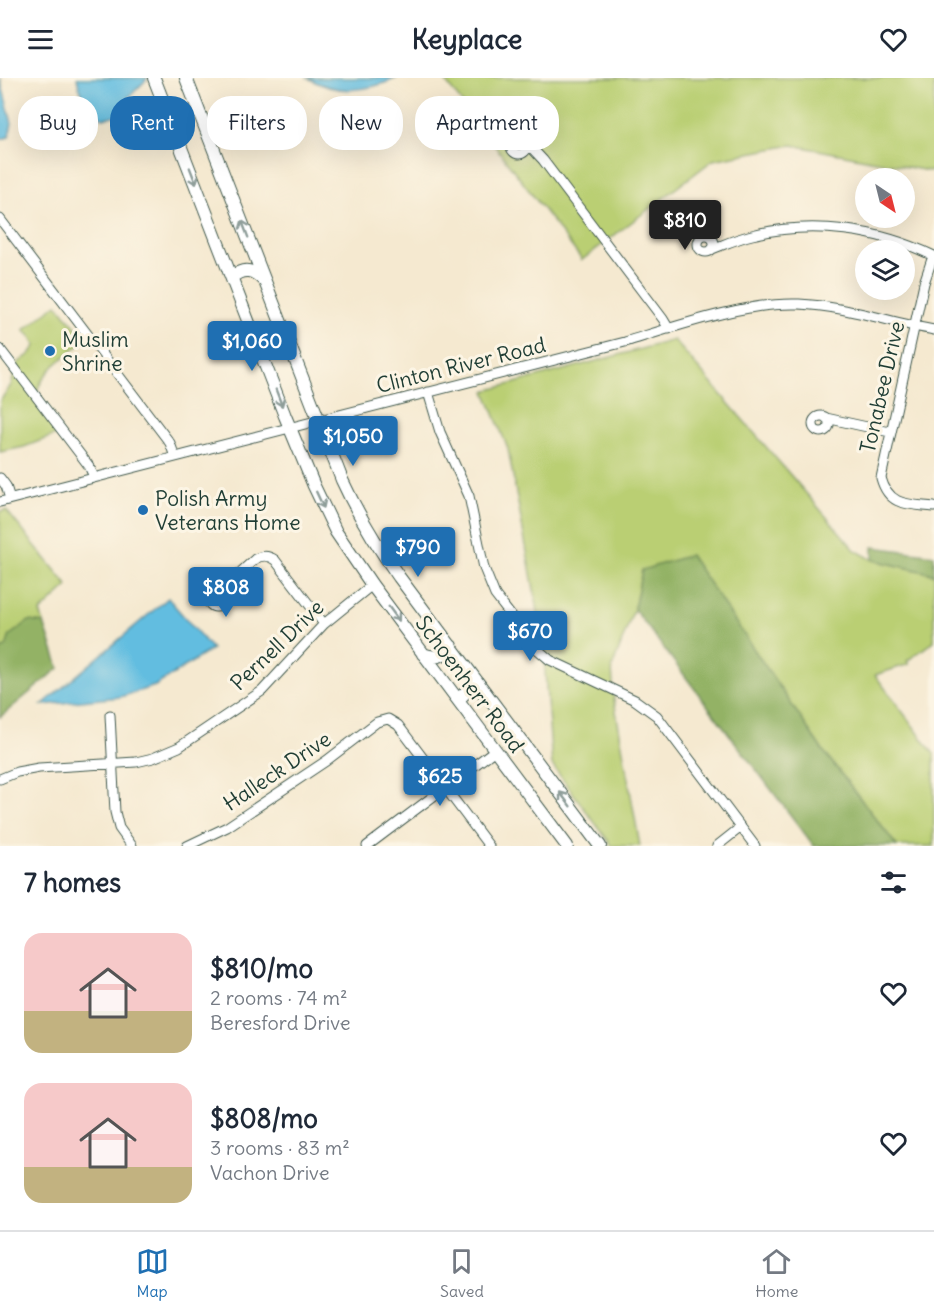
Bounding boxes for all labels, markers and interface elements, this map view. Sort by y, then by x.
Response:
text: Keyplace [412,22,522,56]
icon: menu [24,23,57,56]
icon: heart [877,23,910,56]
chip: Buy [18,96,98,150]
chip: Rent [110,96,195,150]
chip: Filters [207,96,307,150]
chip: New [319,96,403,150]
chip: Apartment [415,96,559,150]
one-way arrow [188,166,199,185]
north arrow [855,168,915,228]
map controls [855,168,915,300]
pin: $810 [649,200,721,251]
text: $810 [663,207,707,232]
one-way arrow [239,220,250,239]
button: layers [855,240,915,300]
street label: Tonabee Drive [854,318,910,456]
pin: $1,060 [203,321,301,372]
place label: Muslim Shrine [62,326,129,377]
text: $1,060 [222,328,282,353]
street label: Clinton River Road [374,331,548,399]
marker: Muslim Shrine [43,344,57,358]
one-way arrow [274,389,285,407]
pin: $1,050 [304,416,402,467]
text: $1,050 [323,423,383,448]
place label: Polish Army Veterans Home [155,485,300,536]
one-way arrow [315,490,327,508]
marker: Polish Army Veterans Home [136,503,150,517]
pin: $790 [382,527,454,578]
text: $790 [395,534,441,559]
pin: $808 [190,567,262,618]
text: $808 [202,574,250,599]
street label: Pernell Drive [225,594,329,696]
one-way arrow [388,606,400,622]
street label: Schoenherr Road [410,610,530,758]
pin: $670 [494,611,566,662]
text: $670 [507,618,553,643]
street label: Halleck Drive [218,725,336,817]
pin: $625 [404,756,476,807]
text: $625 [417,763,463,788]
one-way arrow [559,792,571,808]
text: 7 homes [24,866,121,899]
icon: filters [877,866,910,899]
text: $810/mo [210,952,313,985]
icon: home [72,957,144,1029]
icon: heart [877,977,910,1010]
text: 2 rooms · 74 m² [210,985,347,1010]
text: Beresford Drive [210,1010,351,1035]
text: $808/mo [210,1102,318,1135]
icon: home [72,1107,144,1179]
icon: heart [877,1127,910,1160]
text: 3 rooms · 83 m² [210,1135,350,1160]
text: Vachon Drive [210,1160,330,1185]
tab: Map [136,1245,169,1301]
tab: Saved [440,1245,484,1301]
tab: Home [755,1245,798,1301]

